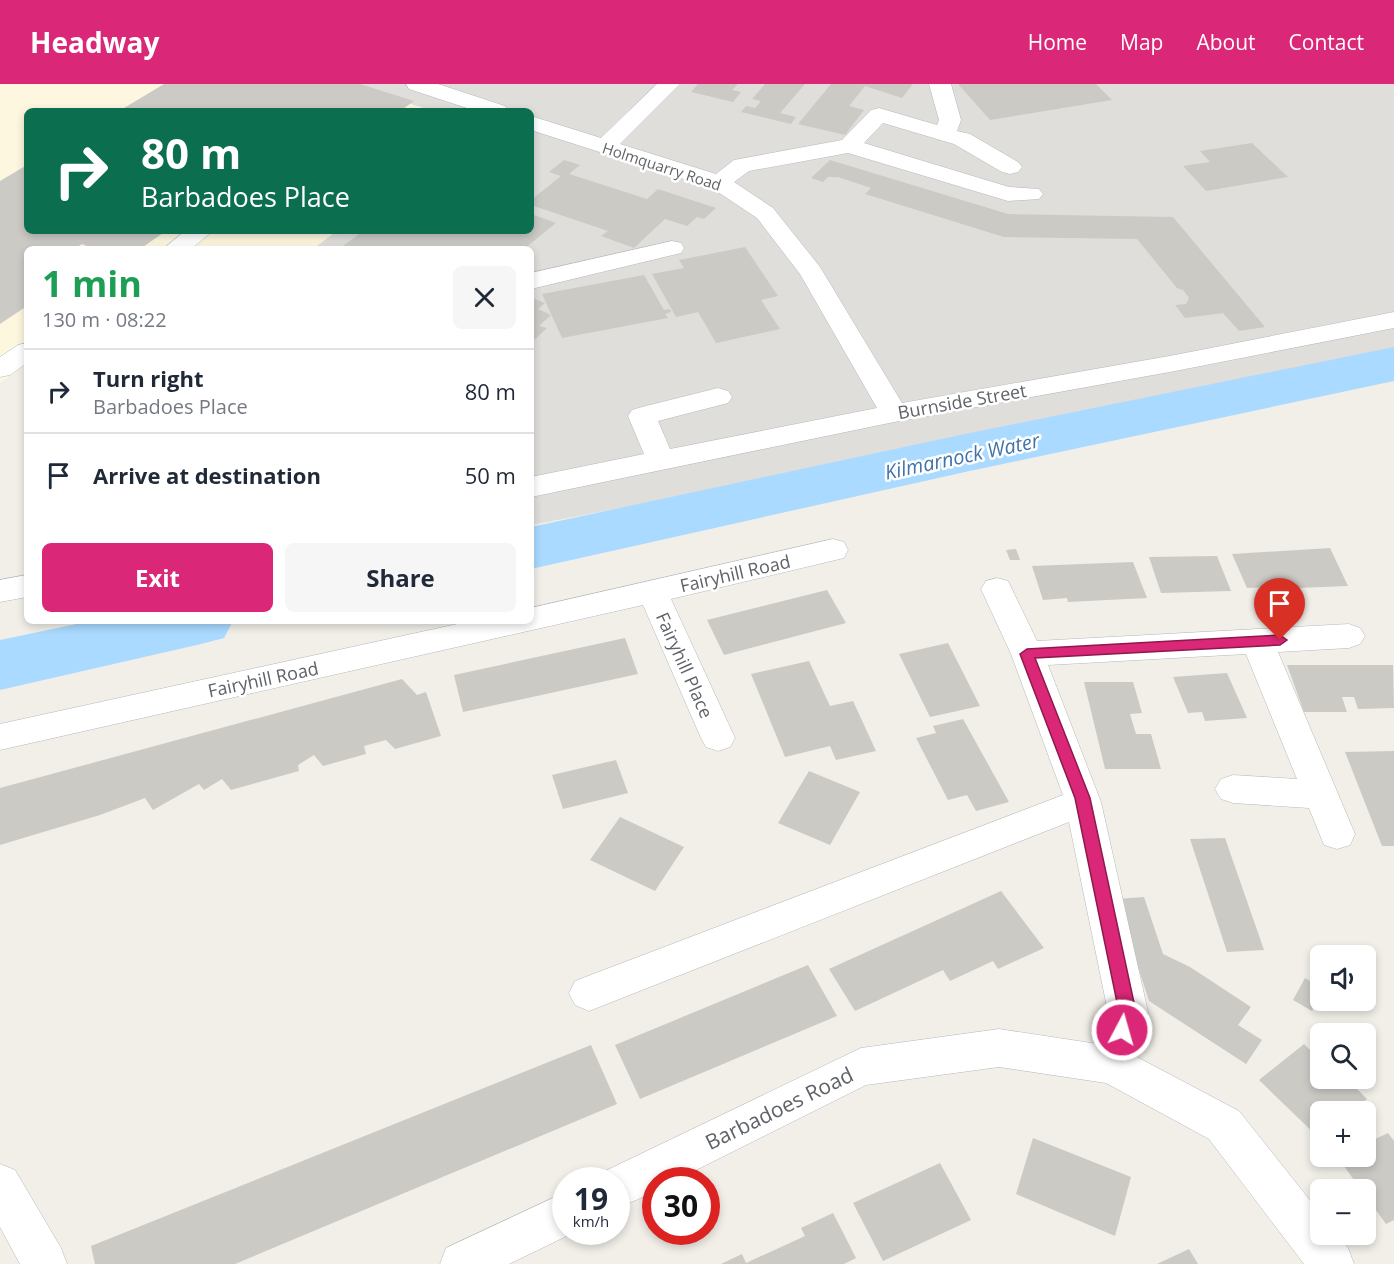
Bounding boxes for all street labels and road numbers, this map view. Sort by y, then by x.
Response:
street label: Holmquarry Road [600,137,724,195]
street label: Burnside Street [896,378,1028,424]
street label: Fairyhill Road [677,549,793,597]
street label: Fairyhill Place [651,608,719,722]
street label: Fairyhill Road [205,656,321,702]
street label: Barbadoes Road [700,1060,858,1156]

